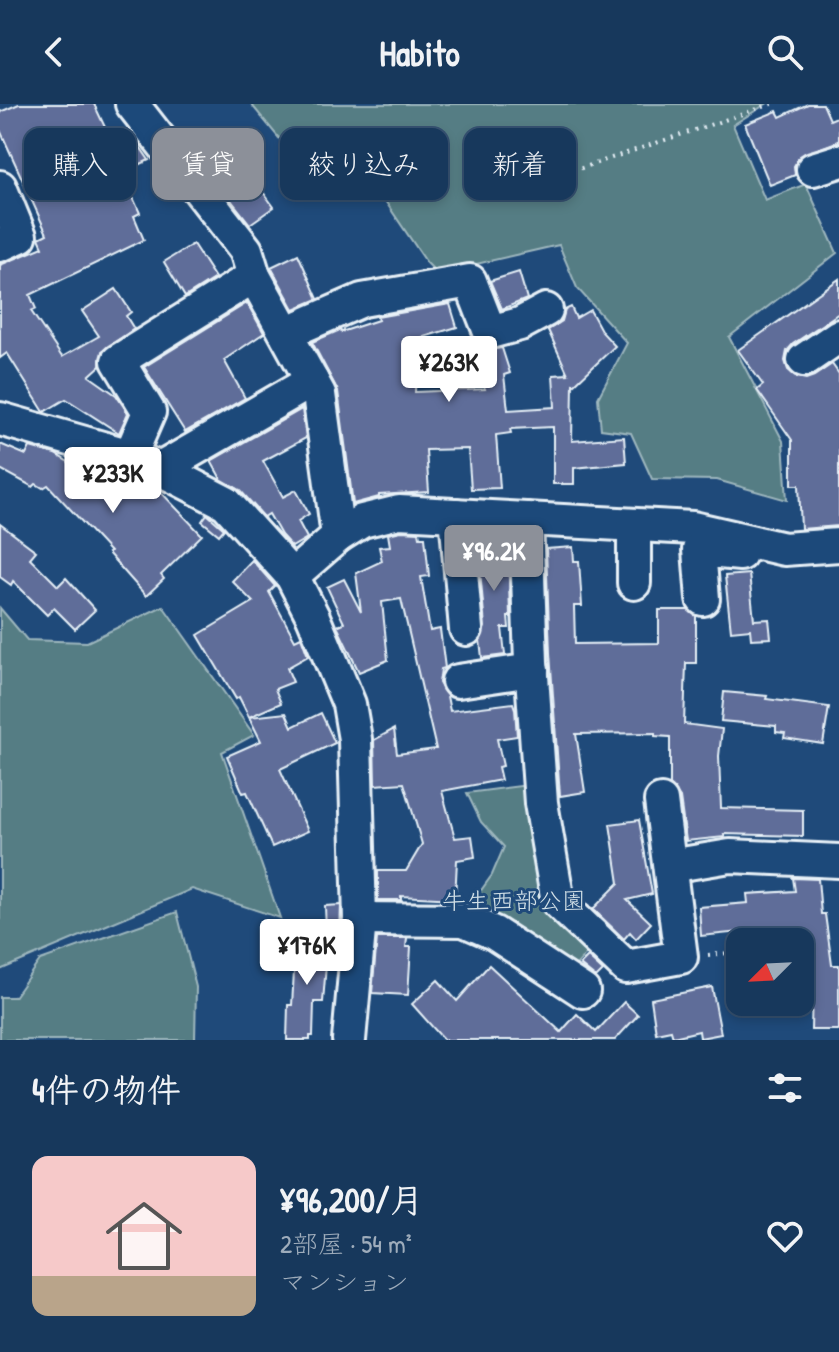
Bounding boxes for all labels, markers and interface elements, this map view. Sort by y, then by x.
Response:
text: Habito [379,28,460,77]
icon: back [32,30,76,74]
icon: search [763,30,807,74]
chip: 購入 [24,128,136,200]
chip: 賃貸 [152,128,264,200]
chip: 絞り込み [280,128,448,200]
chip: 新着 [464,128,576,200]
pin: ¥263K [393,336,505,404]
text: ¥263K [419,344,479,379]
pin: ¥233K [57,447,169,515]
text: ¥233K [82,455,144,490]
pin: ¥96.2K [429,525,559,593]
text: ¥96.2K [462,533,526,568]
park label: 牛生西部公園 [442,884,586,916]
pin: ¥176K [251,919,363,987]
text: ¥176K [278,927,336,962]
north arrow [726,928,814,1016]
map controls [726,928,814,1016]
icon: filters [763,1066,807,1110]
text: 4件の物件 [32,1067,181,1113]
text: ¥96,200/月 [280,1177,423,1223]
icon: home [96,1188,192,1284]
icon: heart [763,1214,807,1258]
text: 2部屋 · 54 m² [280,1226,412,1261]
text: マンション [280,1264,409,1299]

